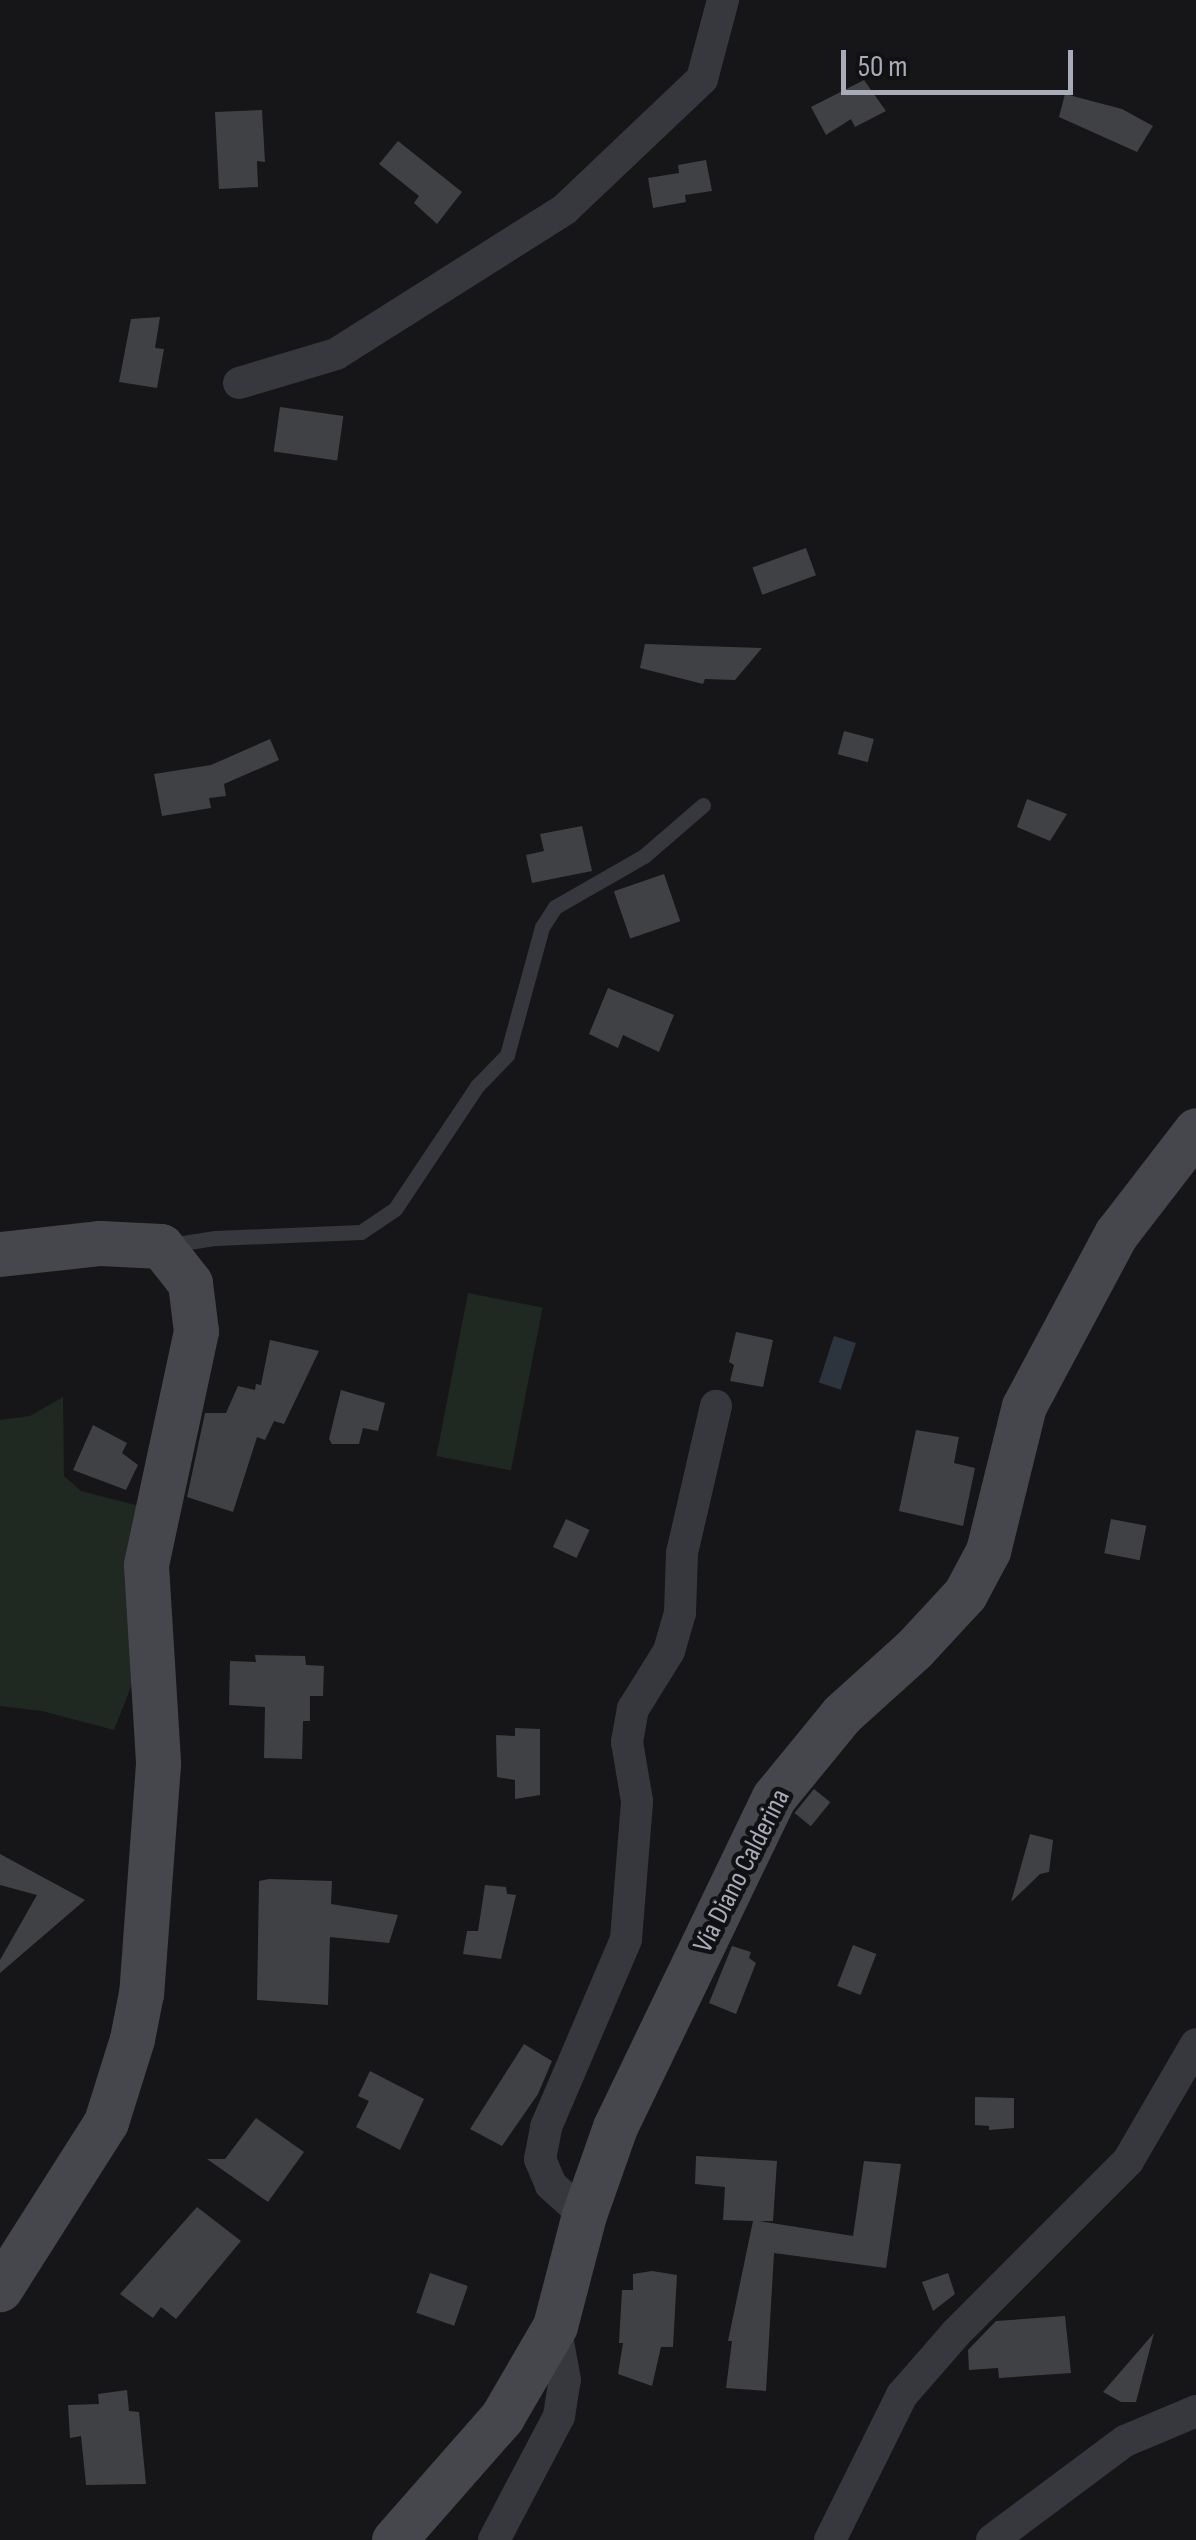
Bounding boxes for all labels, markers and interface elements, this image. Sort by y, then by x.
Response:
scale bar [846,30,1078,92]
text: 50 m [858,49,907,85]
street label: Via Diano Calderina [686,1784,798,1958]

